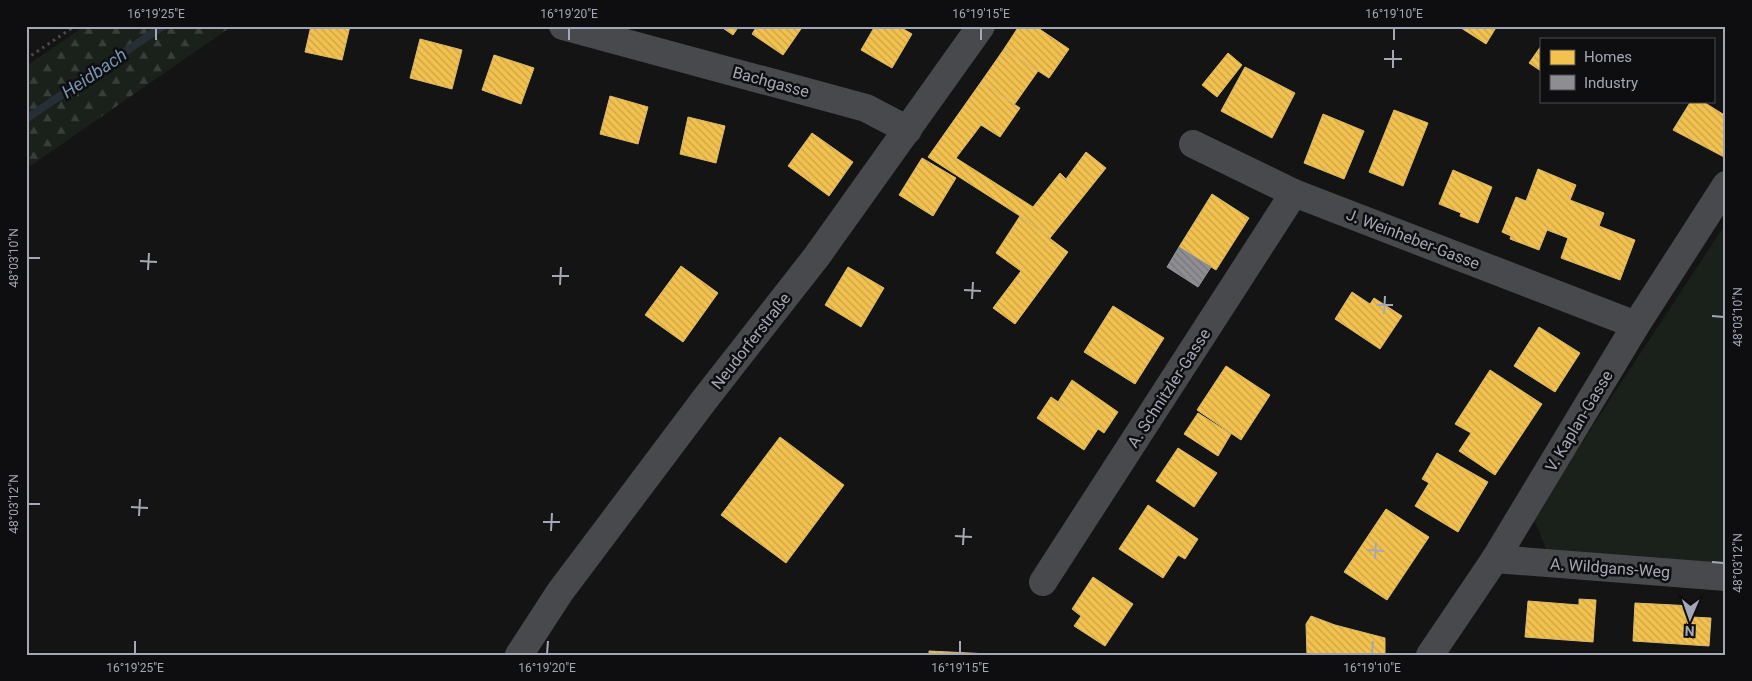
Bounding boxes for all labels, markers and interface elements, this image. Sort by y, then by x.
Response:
text: 16°19'25"E [127,7,185,21]
text: 16°19'20"E [540,7,598,21]
text: 16°19'15"E [952,7,1010,21]
text: 16°19'10"E [1365,7,1423,21]
legend [1540,38,1714,102]
water label: Heidbach [58,44,130,102]
text: Homes [1584,48,1632,66]
street label: Bachgasse [731,63,811,101]
text: Industry [1584,74,1638,92]
street label: J. Weinheber-Gasse [1344,205,1482,273]
text: 48°03'10"N [7,228,21,288]
text: 48°03'10"N [1731,287,1745,347]
street label: Neudorferstraße [707,289,795,393]
street label: A. Schnitzler-Gasse [1123,325,1215,451]
street label: V. Kaplan-Gasse [1541,367,1617,475]
text: 48°03'12"N [7,474,21,534]
text: 48°03'12"N [1731,533,1745,593]
street label: A. Wildgans-Weg [1549,554,1671,582]
north arrow [1664,594,1714,644]
text: N [1684,623,1695,639]
text: 16°19'25"E [106,661,164,675]
text: 16°19'20"E [518,661,576,675]
text: 16°19'15"E [931,661,989,675]
text: 16°19'10"E [1343,661,1401,675]

